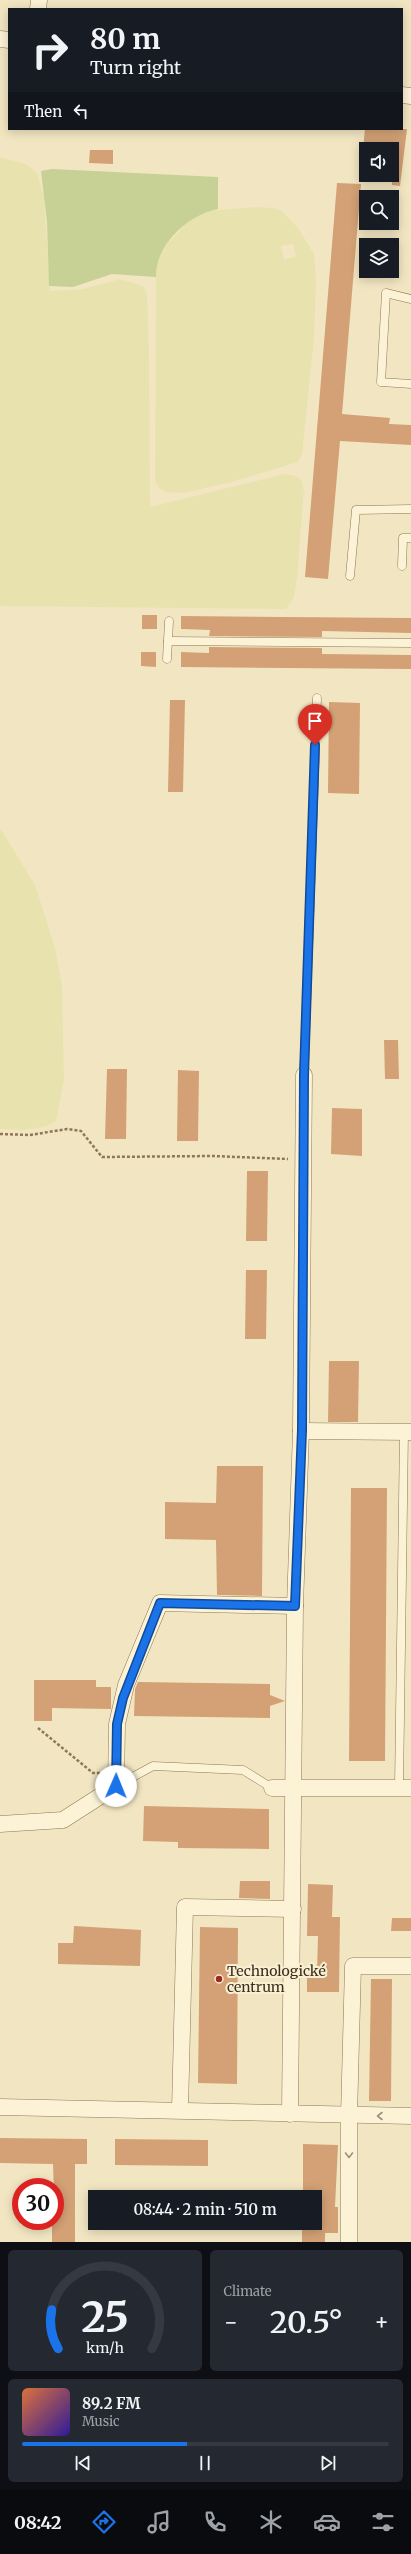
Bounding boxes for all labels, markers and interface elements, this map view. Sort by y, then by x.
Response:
text: 80 m [90,21,161,57]
icon: right [24,24,76,76]
text: Turn right [90,56,181,79]
icon: left [70,100,92,122]
text: Then [24,102,62,121]
map controls [359,142,399,278]
button: sound [359,142,399,182]
button: search [359,190,399,230]
button: layers [359,238,399,278]
pin [298,704,332,745]
icon: arrive [304,710,326,732]
position arrow [95,1765,137,1807]
place label: Technologické centrum [227,1962,326,1996]
marker: Technologické centrum [214,1974,224,1984]
one-way arrow [377,2112,383,2120]
one-way arrow [345,2152,353,2158]
speed limit sign: 30 [12,2178,64,2230]
text: 08:44 · 2 min · 510 m [133,2200,277,2219]
text: Climate [224,2283,272,2300]
text: 25 [81,2290,129,2342]
text: 20.5° [270,2303,343,2341]
text: − [224,2308,238,2336]
text: + [374,2308,389,2336]
text: km/h [86,2338,124,2356]
text: 89.2 FM [82,2394,141,2413]
text: Music [82,2413,120,2430]
icon: previous [72,2452,94,2474]
icon: pause [194,2452,216,2474]
icon: next [317,2452,339,2474]
icon: directions [90,2508,118,2536]
icon: music [145,2508,173,2536]
icon: phone [201,2508,229,2536]
icon: climate [257,2508,285,2536]
icon: car [313,2508,341,2536]
icon: filters [369,2508,397,2536]
text: 08:42 [14,2511,62,2534]

